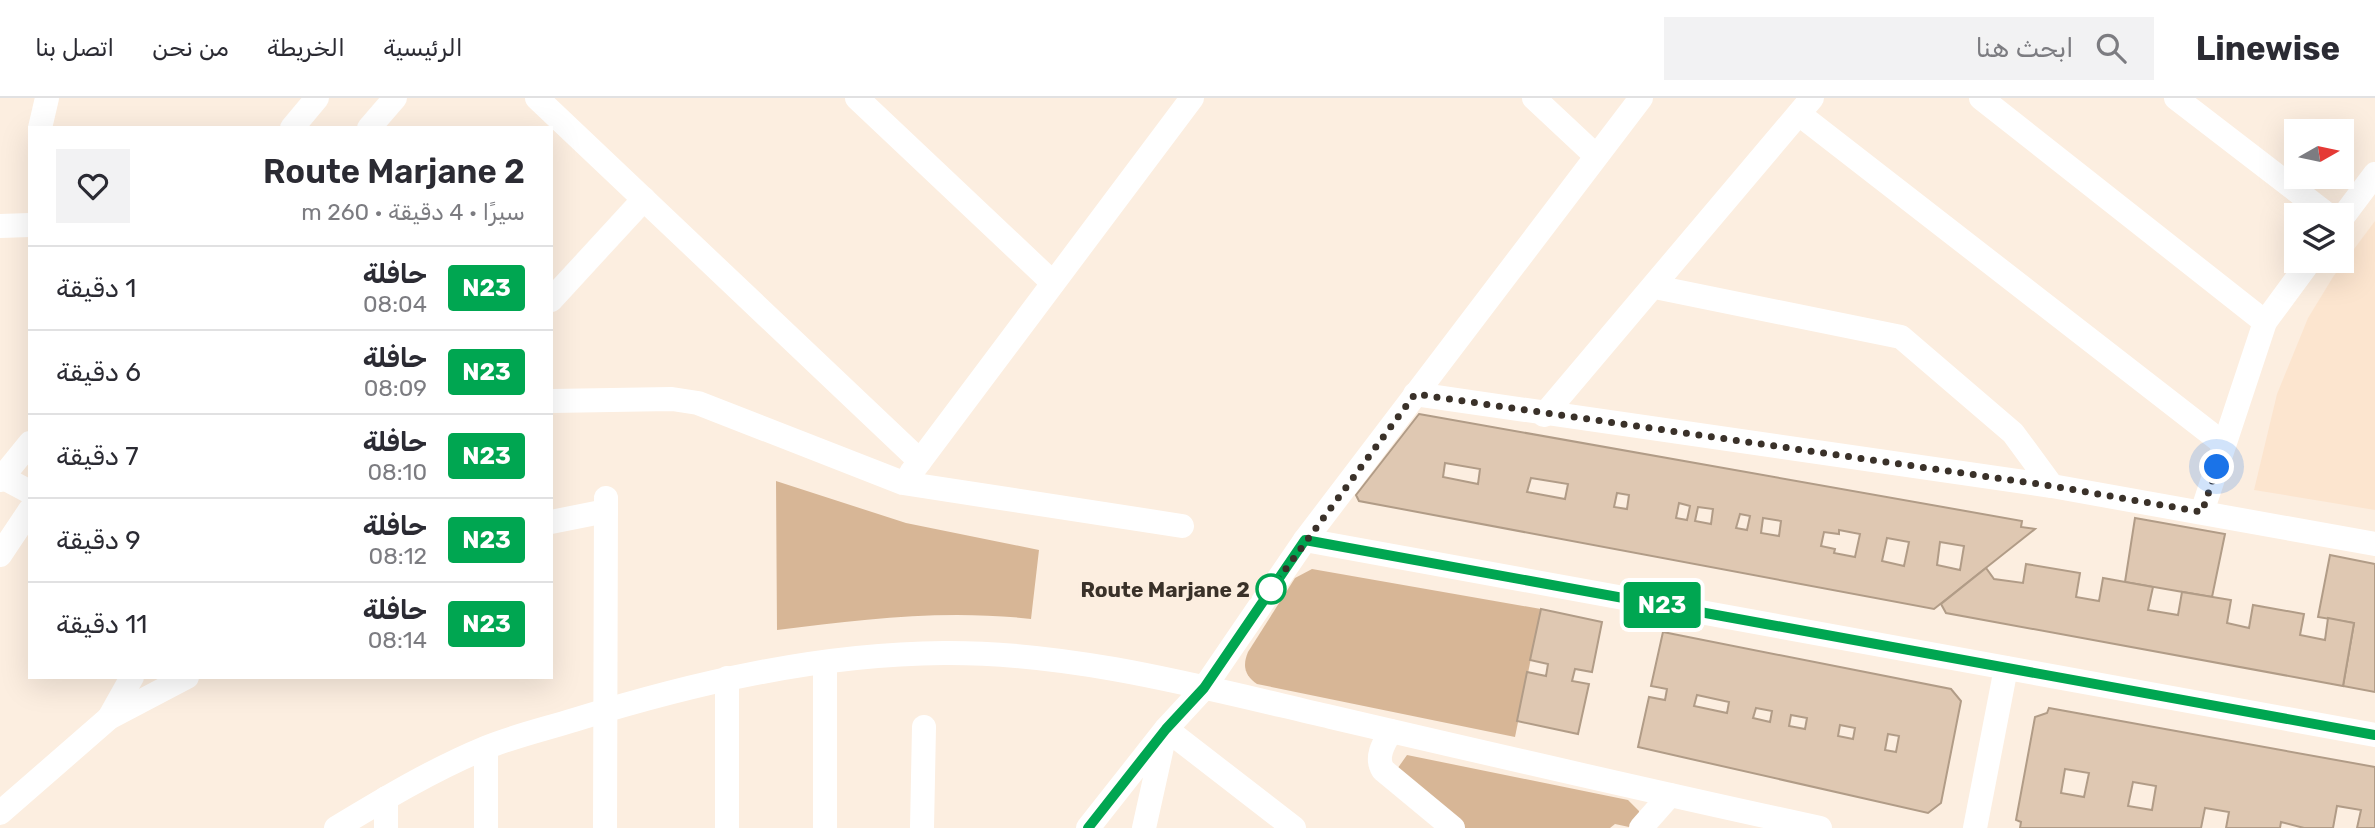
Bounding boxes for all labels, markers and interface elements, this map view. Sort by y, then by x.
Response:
search box [1664,17,2154,80]
icon: search [2092,29,2130,67]
text: Linewise [2196,29,2340,68]
text: ابحث هنا [1976,33,2074,64]
text: اتصل بنا [35,34,114,62]
text: من نحن [152,34,229,62]
text: الخريطة [267,34,345,62]
text: الرئيسية [383,34,463,62]
north arrow [2284,119,2354,189]
map controls [2284,119,2354,273]
button: heart [56,149,130,223]
text: Route Marjane 2 [263,152,525,191]
text: سيرًا · 4 دقيقة · 260 m [301,198,525,226]
button: layers [2284,203,2354,273]
text: حافلة [363,259,427,290]
text: 1 دقيقة [56,273,136,304]
text: N23 [462,274,511,302]
text: 08:04 [363,290,427,318]
text: حافلة [363,343,427,374]
text: 6 دقيقة [56,357,141,388]
text: N23 [462,358,511,386]
text: 08:09 [364,374,427,402]
text: حافلة [363,427,427,458]
text: 7 دقيقة [56,441,139,472]
text: N23 [462,442,511,470]
your location [2199,449,2234,484]
text: 08:10 [367,458,427,486]
text: حافلة [363,511,427,542]
text: 9 دقيقة [56,525,141,556]
text: N23 [462,526,511,554]
text: 08:12 [369,542,427,570]
marker: Route Marjane 2 [1256,574,1286,604]
place label: Route Marjane 2 [1080,577,1250,602]
line badge: N23 [1622,582,1702,628]
text: N23 [1638,591,1686,619]
text: حافلة [363,595,427,626]
text: 11 دقيقة [56,609,147,640]
text: N23 [462,610,511,638]
text: 08:14 [368,626,427,654]

